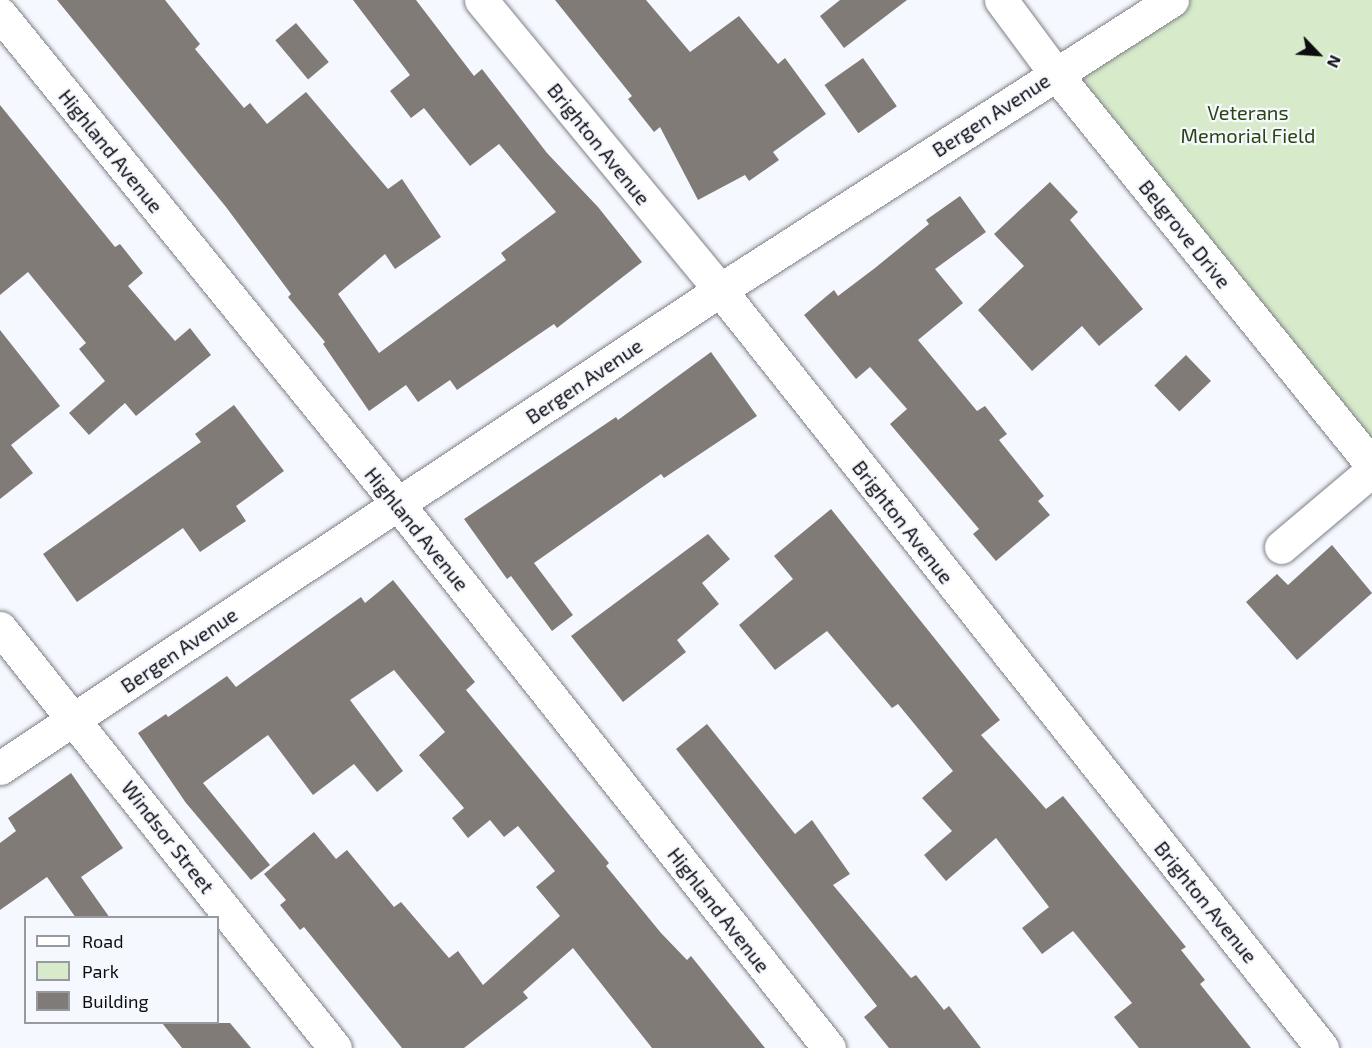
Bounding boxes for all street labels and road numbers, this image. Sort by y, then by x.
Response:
street label: Bergen Avenue [927,68,1055,162]
street label: Brighton Avenue [542,78,656,210]
street label: Highland Avenue [54,84,168,218]
street label: Belgrove Drive [1134,175,1236,293]
street label: Bergen Avenue [521,333,647,429]
street label: Brighton Avenue [847,455,959,589]
street label: Highland Avenue [360,462,474,596]
street label: Bergen Avenue [116,602,242,698]
street label: Windsor Street [117,776,219,898]
street label: Brighton Avenue [1149,836,1263,968]
street label: Highland Avenue [663,842,775,978]

